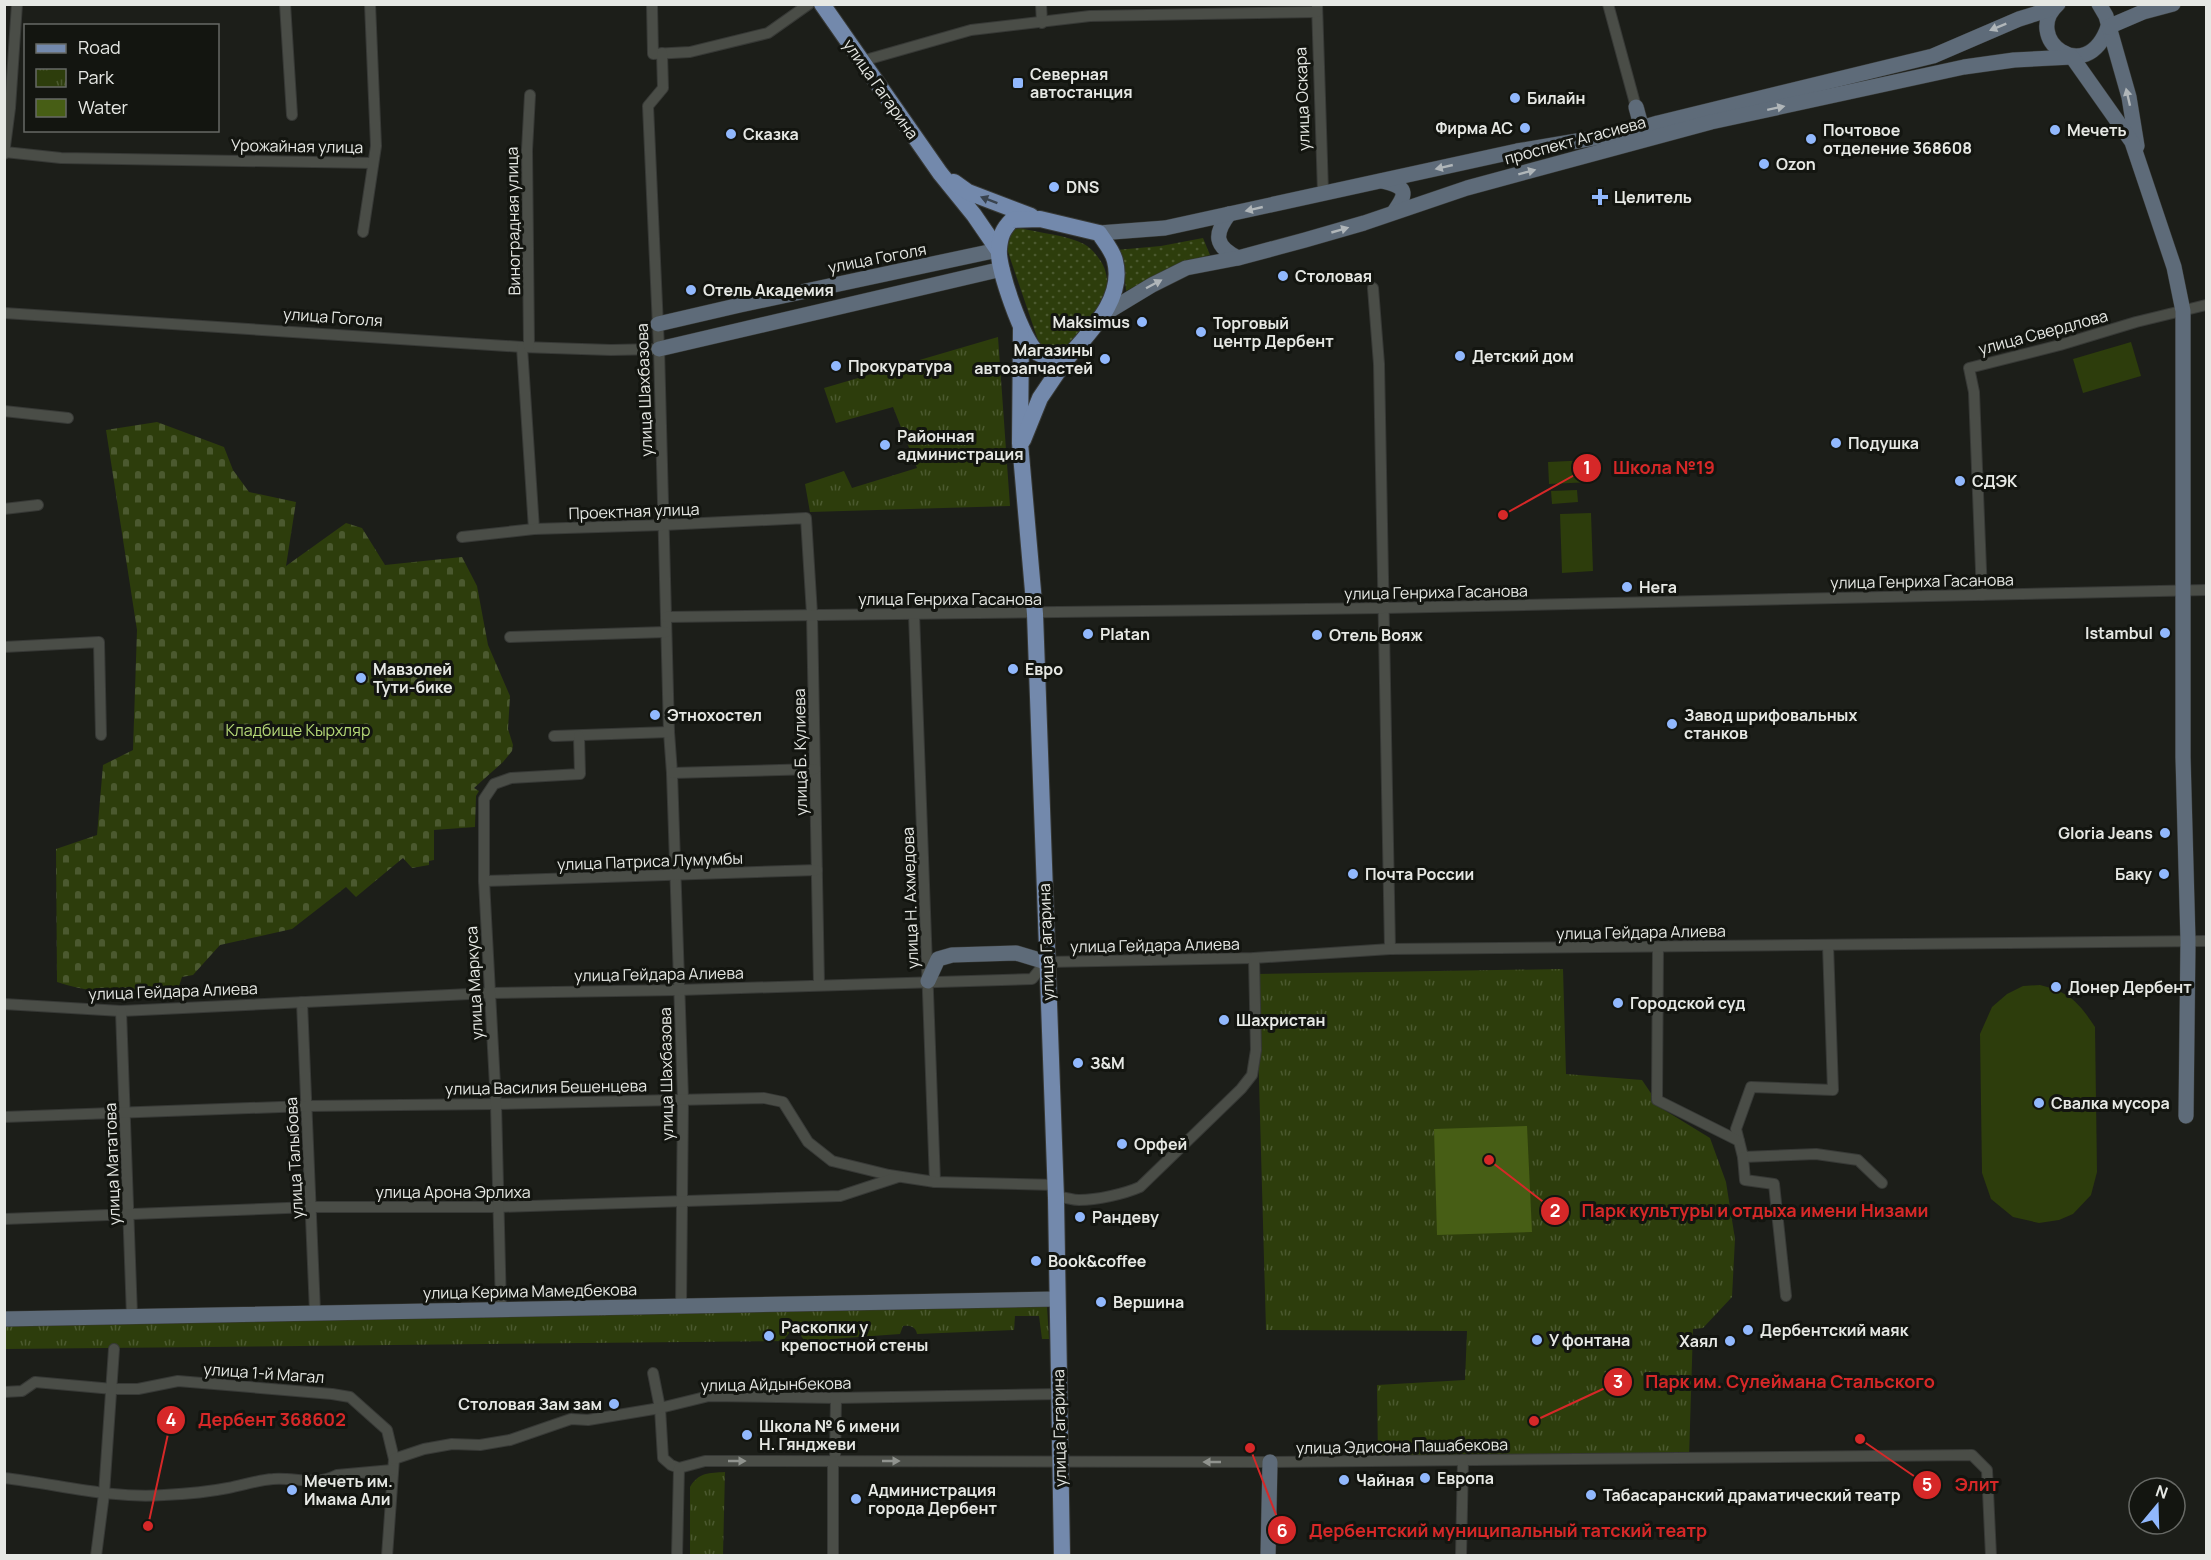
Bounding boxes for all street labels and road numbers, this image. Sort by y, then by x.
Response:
street label: улица Гагарина [838,35,924,143]
street label: улица Оскара [1289,47,1315,151]
street label: проспект Агасиева [1502,111,1648,169]
street label: Урожайная улица [231,134,363,158]
street label: Виноградная улица [501,146,525,296]
street label: улица Гоголя [826,238,928,278]
street label: улица Гоголя [282,303,384,331]
street label: улица Свердлова [1976,304,2110,360]
street label: улица Шахбазова [631,323,657,457]
street label: Проектная улица [568,498,700,524]
street label: улица Генриха Гасанова [1830,568,2014,594]
street label: улица Генриха Гасанова [1344,579,1528,605]
street label: улица Генриха Гасанова [858,588,1042,610]
street label: улица Б. Кулиева [788,688,812,816]
street label: улица Н. Ахмедова [897,827,923,969]
street label: улица Патриса Лумумбы [557,847,743,875]
street label: улица Гагарина [1033,883,1059,1001]
street label: улица Гейдара Алиева [1556,920,1726,944]
street label: улица Маркуса [460,926,488,1040]
street label: улица Гейдара Алиева [1070,933,1240,957]
street label: улица Гейдара Алиева [574,962,744,986]
street label: улица Гейдара Алиева [88,977,258,1005]
street label: улица Шахбазова [654,1007,678,1141]
street label: улица Василия Бешенцева [445,1074,647,1100]
street label: улица Талыбова [280,1097,308,1219]
street label: улица Мататова [99,1103,125,1225]
street label: улица Арона Эрлиха [375,1181,531,1203]
street label: улица Керима Мамедбекова [423,1278,637,1304]
street label: улица 1-й Магал [203,1358,325,1388]
street label: улица Гагарина [1047,1369,1071,1487]
street label: улица Айдынбекова [700,1372,852,1396]
street label: улица Эдисона Пашабекова [1296,1433,1508,1459]

